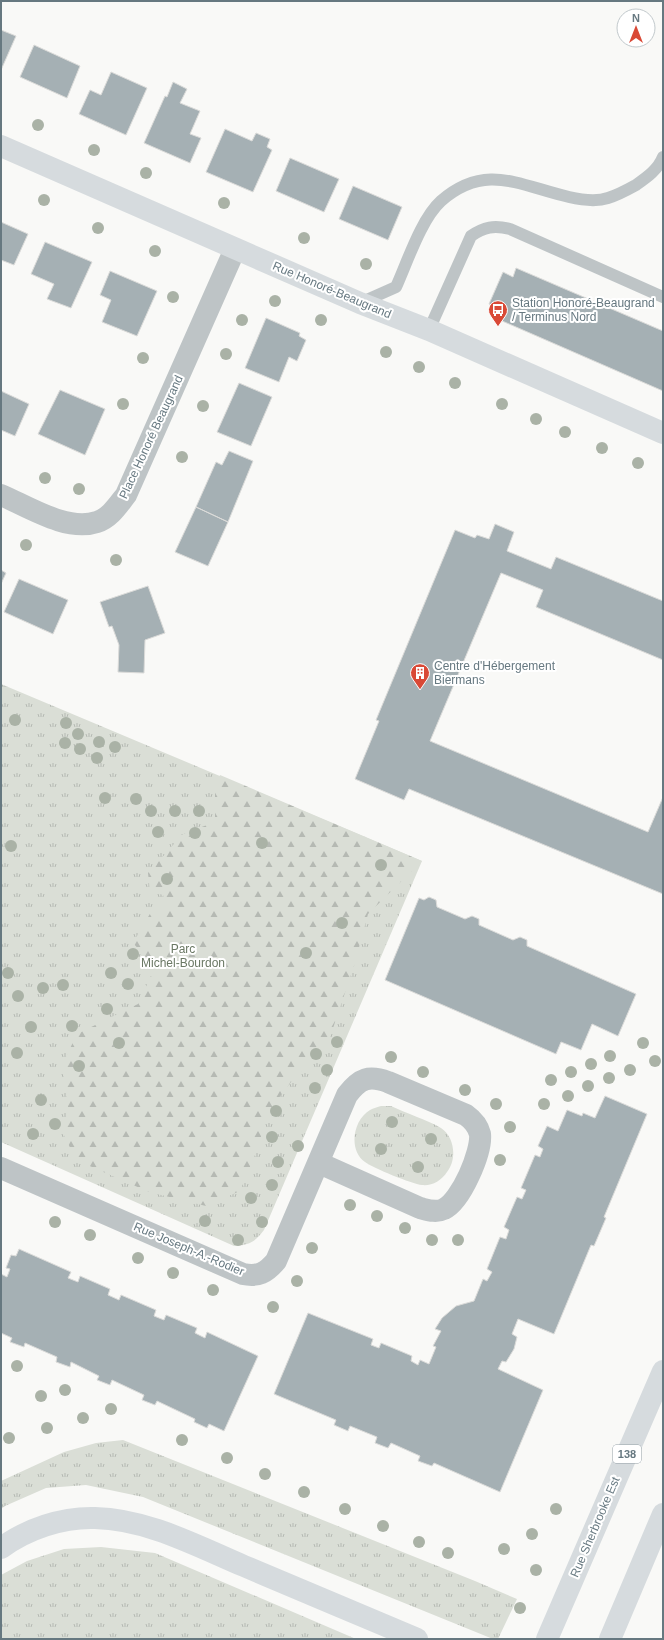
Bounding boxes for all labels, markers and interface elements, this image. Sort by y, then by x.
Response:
north arrow [616,8,656,48]
text: N [632,12,640,24]
street label: Rue Honoré-Beaugrand [271,259,393,321]
place label: Station Honoré-Beaugrand / Terminus Nord [512,296,655,324]
bus stop icon: Station Honoré-Beaugrand / Terminus Nord [487,299,509,327]
street label: Place Honoré Beaugrand [116,373,186,501]
place label: Centre d'Hébergement Biermans [434,659,556,687]
building icon: Centre d'Hébergement Biermans [409,662,431,690]
park label: Parc Michel-Bourdon [141,942,225,970]
street label: Rue Joseph-A.-Rodier [132,1219,246,1279]
road number: 138 [613,1445,641,1463]
street label: Rue Sherbrooke Est [567,1474,623,1579]

